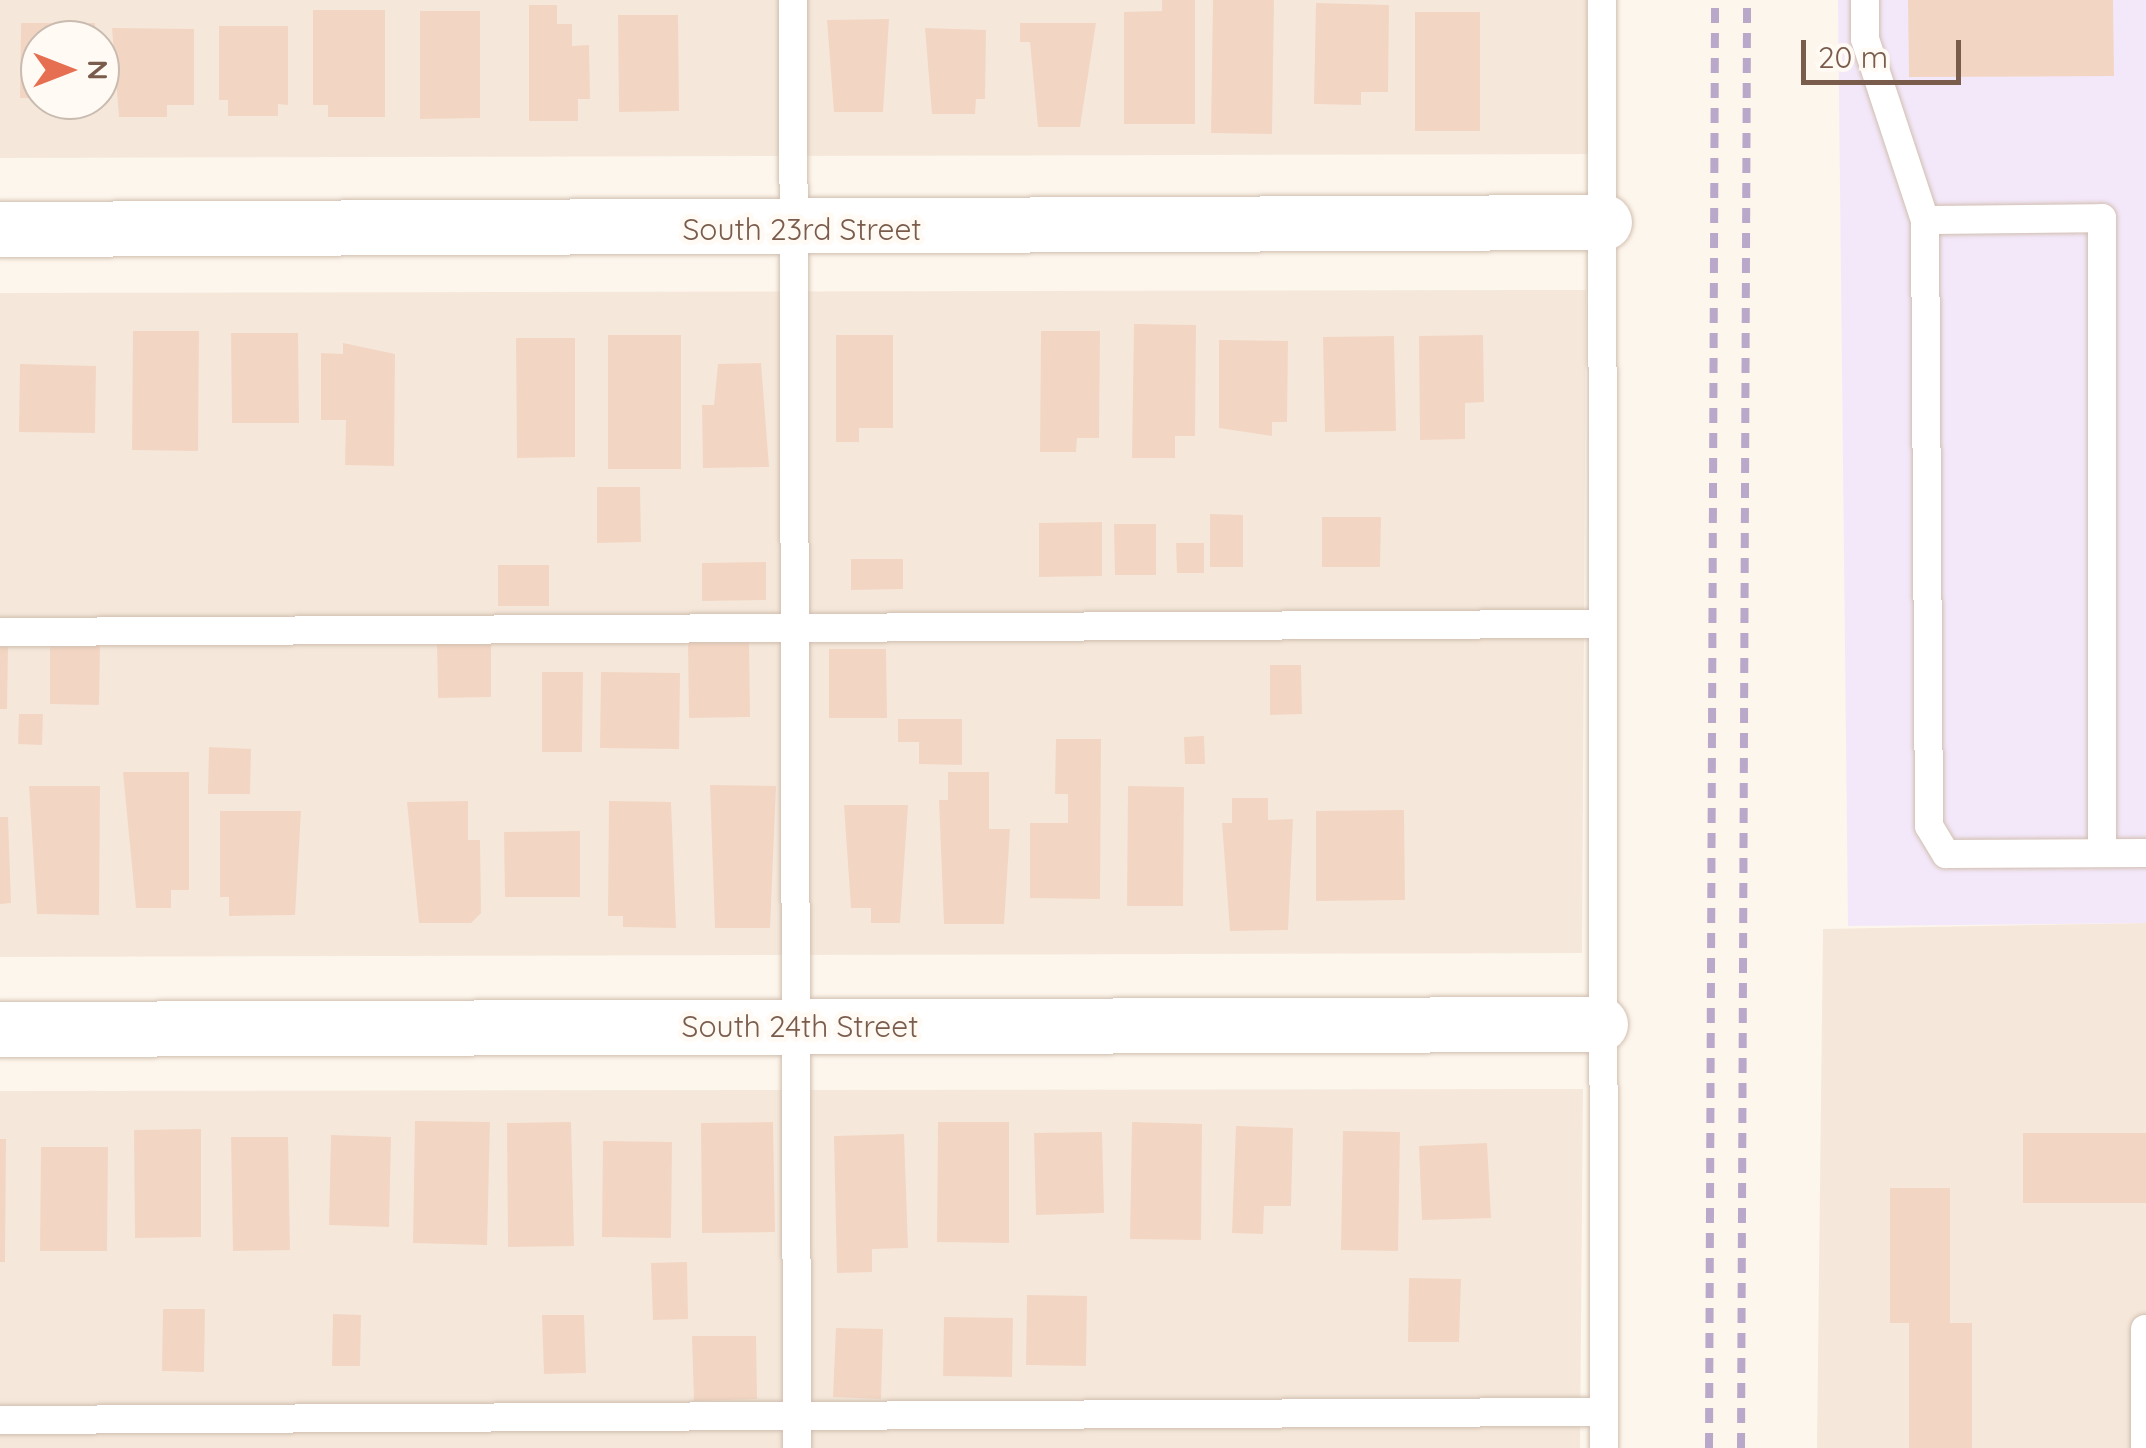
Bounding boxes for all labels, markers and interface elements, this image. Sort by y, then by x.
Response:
north arrow [20,20,120,120]
scale bar [1806,20,1966,82]
text: 20 m [1818,38,1888,76]
text: N [81,60,116,80]
street label: South 23rd Street [682,211,922,247]
street label: South 24th Street [682,1008,918,1044]

